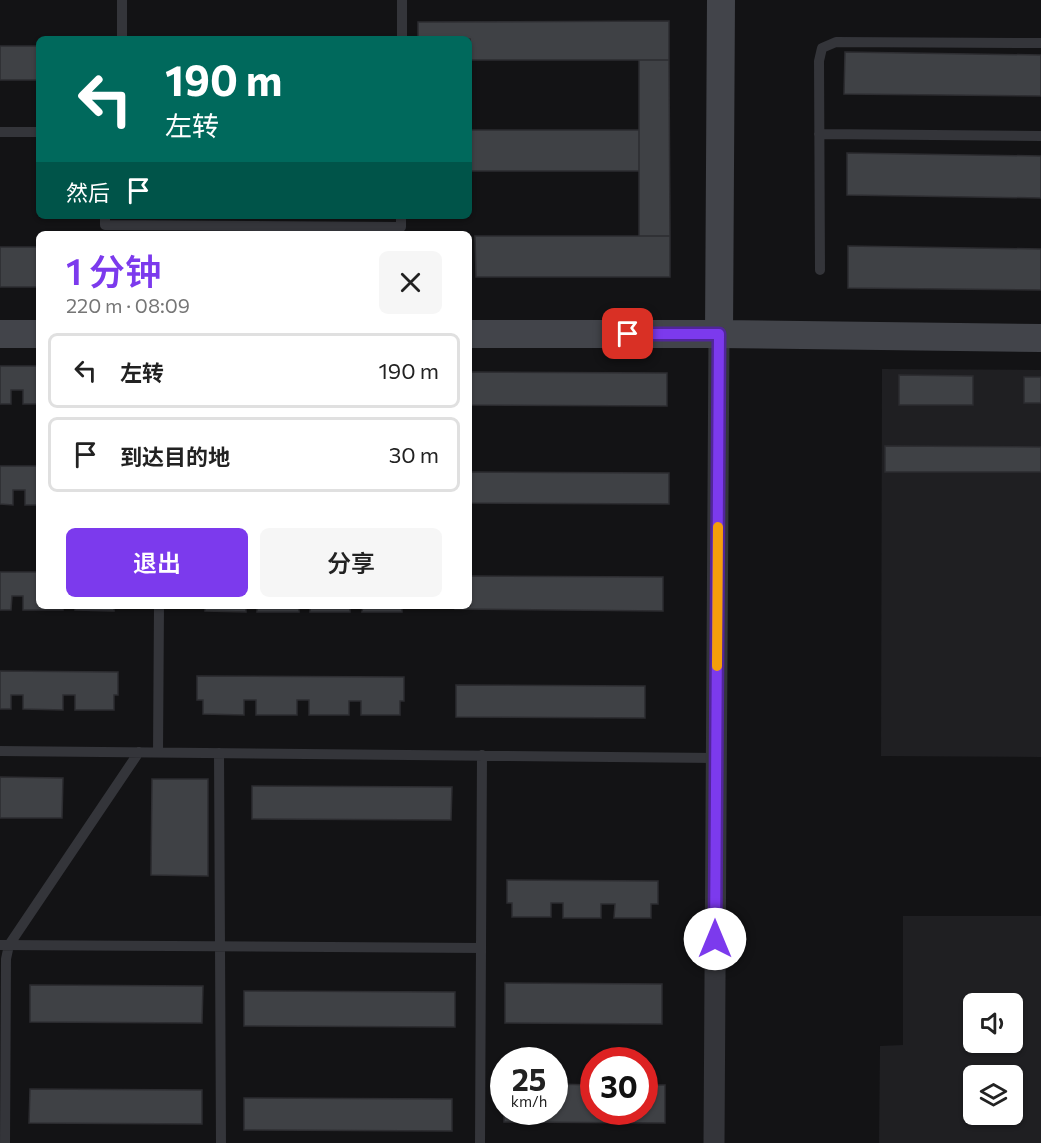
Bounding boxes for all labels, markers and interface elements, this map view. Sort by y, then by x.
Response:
text: 190 m [165,53,283,105]
icon: left [66,60,144,138]
text: 左转 [165,109,219,142]
icon: arrive [122,174,155,207]
text: 然后 [66,179,110,206]
text: 1 分钟 [66,248,161,292]
button: close [379,251,442,314]
text: 220 m · 08:09 [66,293,190,317]
pin [602,308,653,359]
icon: arrive [611,317,644,350]
icon: left [69,354,102,387]
text: 190 m [378,357,439,384]
text: 左转 [120,359,164,386]
icon: arrive [69,438,102,471]
text: 30 m [389,441,439,468]
text: 到达目的地 [120,443,230,470]
button: 退出 [66,528,248,597]
button: 分享 [260,528,442,597]
position arrow [683,907,747,971]
map controls [963,993,1023,1125]
button: sound [963,993,1023,1053]
speed limit sign: 30 [580,1047,658,1125]
text: 25 [512,1060,546,1097]
button: layers [963,1065,1023,1125]
text: km/h [511,1092,547,1110]

